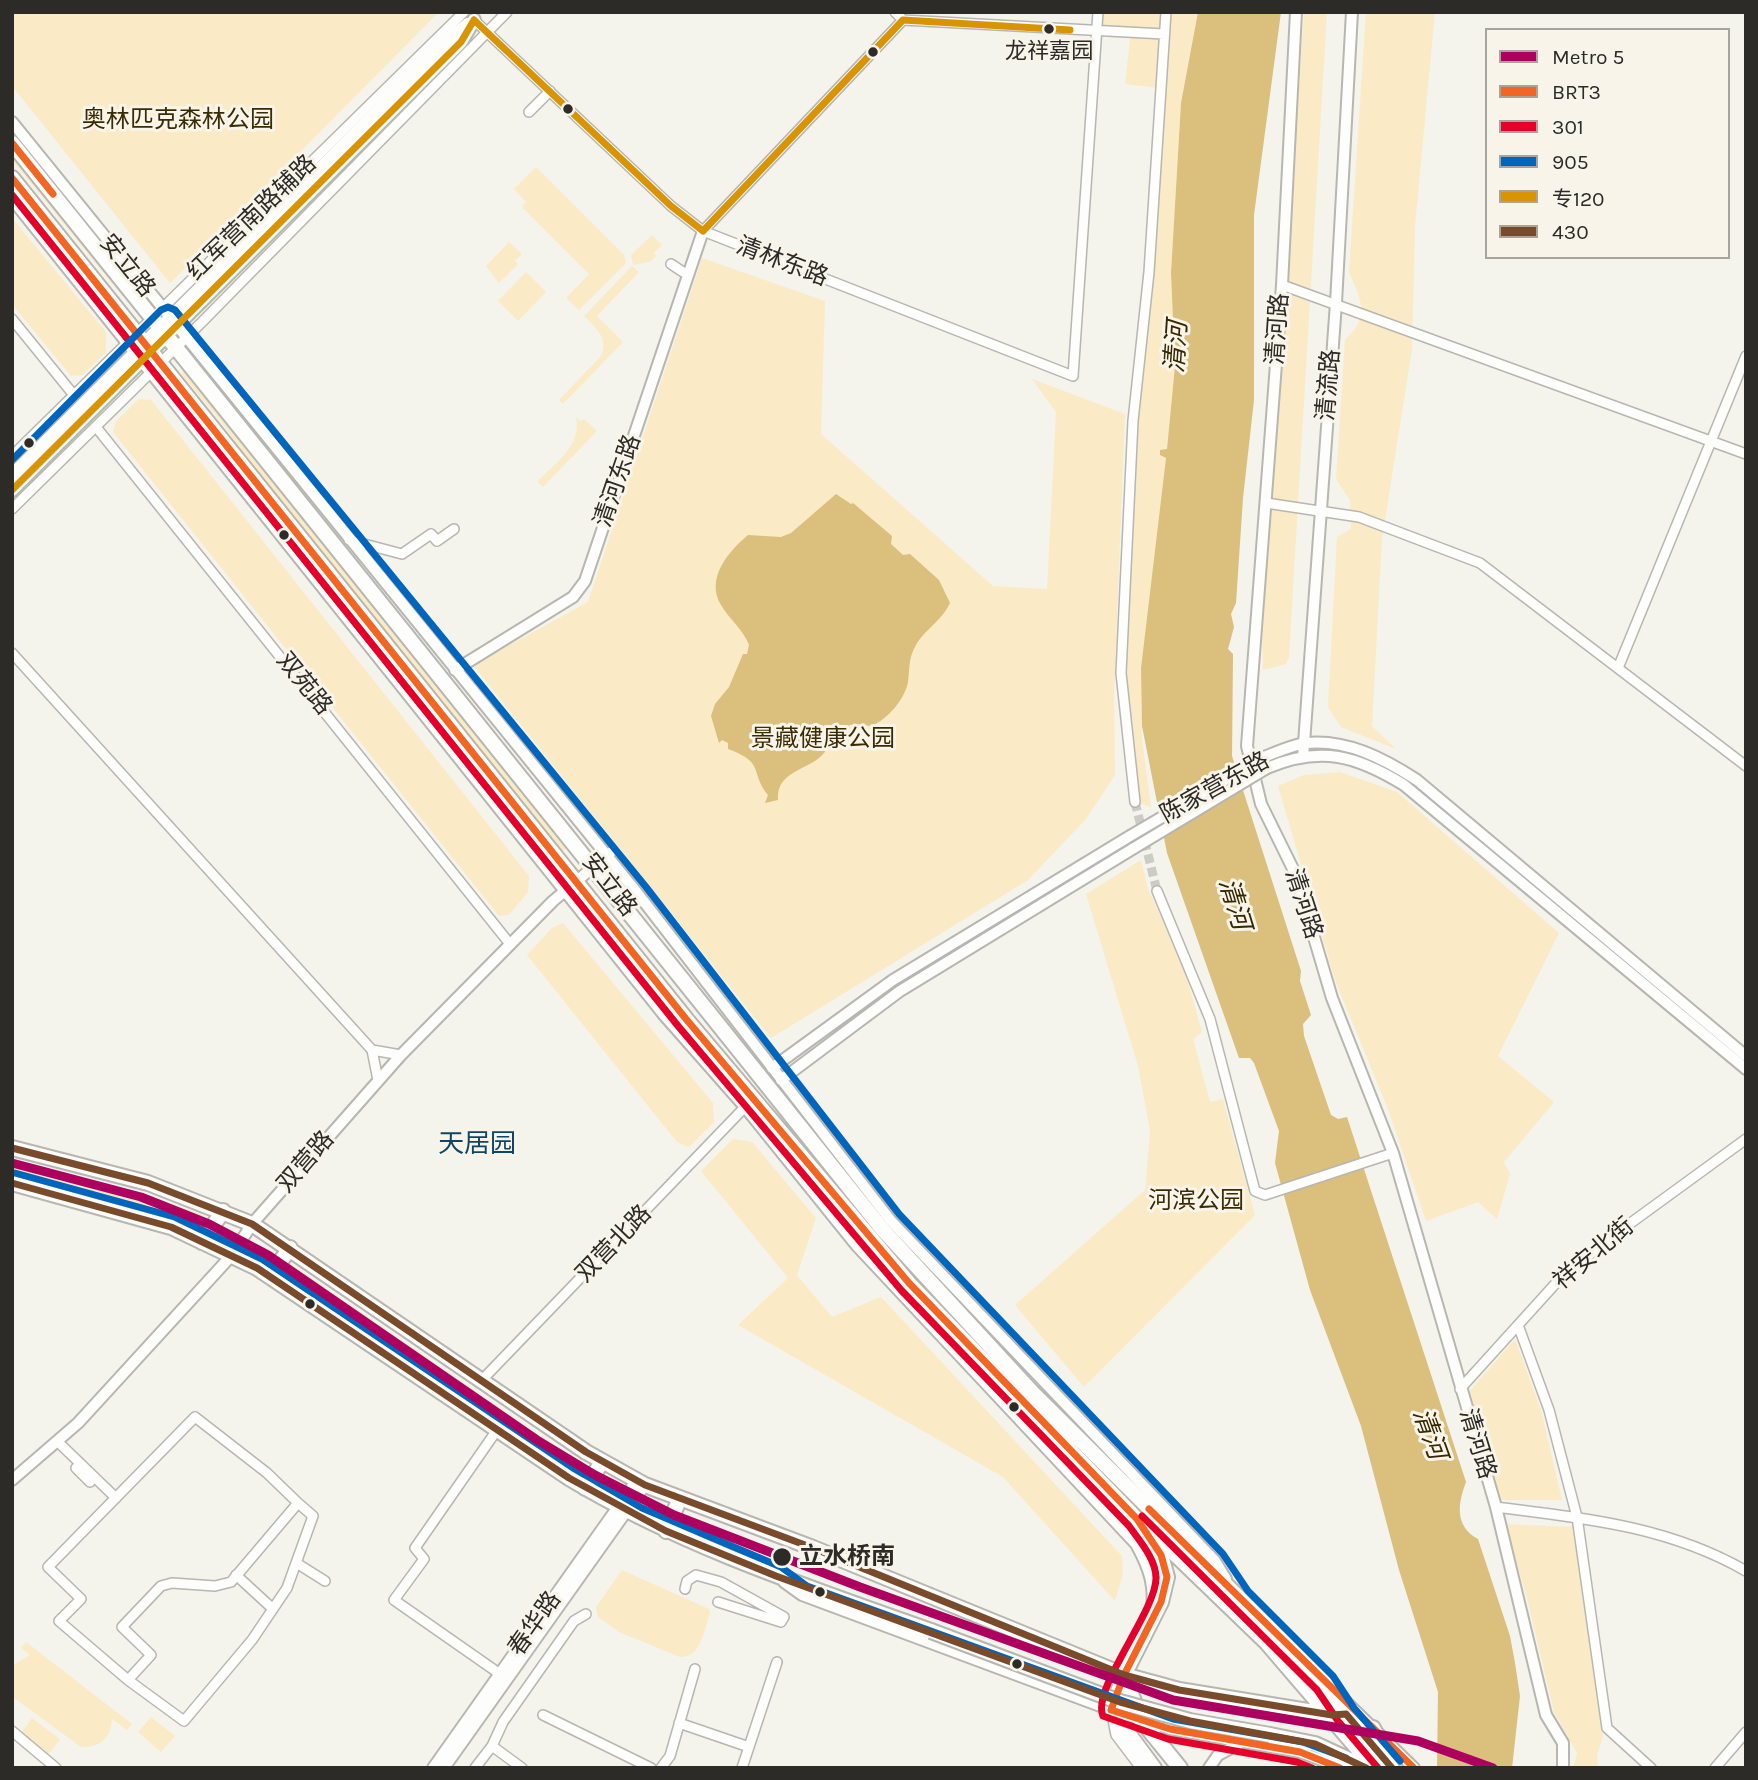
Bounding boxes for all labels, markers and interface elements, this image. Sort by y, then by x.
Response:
marker: 龙祥嘉园 [1042,22,1056,36]
legend [1485,28,1730,259]
place label: 龙祥嘉园 [1005,39,1093,65]
unlabelled marker [866,45,880,59]
text: Metro 5 [1552,45,1624,69]
text: BRT3 [1552,80,1601,104]
unlabelled marker [561,102,575,116]
park label: 奥林匹克森林公园 [82,106,274,134]
text: 301 [1552,115,1584,139]
street label: 红军营南路辅路 [182,149,322,287]
text: 905 [1552,150,1589,174]
text: 专120 [1552,187,1605,211]
text: 430 [1552,220,1589,244]
street label: 安立路 [93,229,161,303]
street label: 清林东路 [732,231,832,293]
street label: 清河路 [1261,292,1295,366]
water label: 清河 [1160,320,1194,374]
street label: 清流路 [1312,348,1346,422]
street label: 清河东路 [589,431,647,531]
unlabelled marker [22,436,36,450]
unlabelled marker [277,528,291,542]
street label: 双苑路 [270,647,338,721]
park label: 景藏健康公园 [751,725,895,753]
street label: 陈家营东路 [1156,746,1274,830]
street label: 安立路 [575,848,643,922]
street label: 清河路 [1278,865,1328,943]
water label: 清河 [1211,875,1257,933]
street label: 双营路 [272,1125,340,1199]
district label: 天居园 [438,1129,516,1161]
park label: 河滨公园 [1148,1187,1244,1215]
street label: 双营北路 [570,1199,658,1289]
street label: 祥安北街 [1548,1212,1640,1296]
unlabelled marker [303,1297,317,1311]
unlabelled marker [1007,1400,1021,1414]
water label: 清河 [1405,1404,1453,1464]
street label: 清河路 [1453,1405,1501,1483]
place label: 立水桥南 [799,1543,895,1571]
marker: 立水桥南 [771,1546,793,1568]
unlabelled marker [813,1585,827,1599]
street label: 春华路 [503,1586,567,1662]
unlabelled marker [1010,1657,1024,1671]

